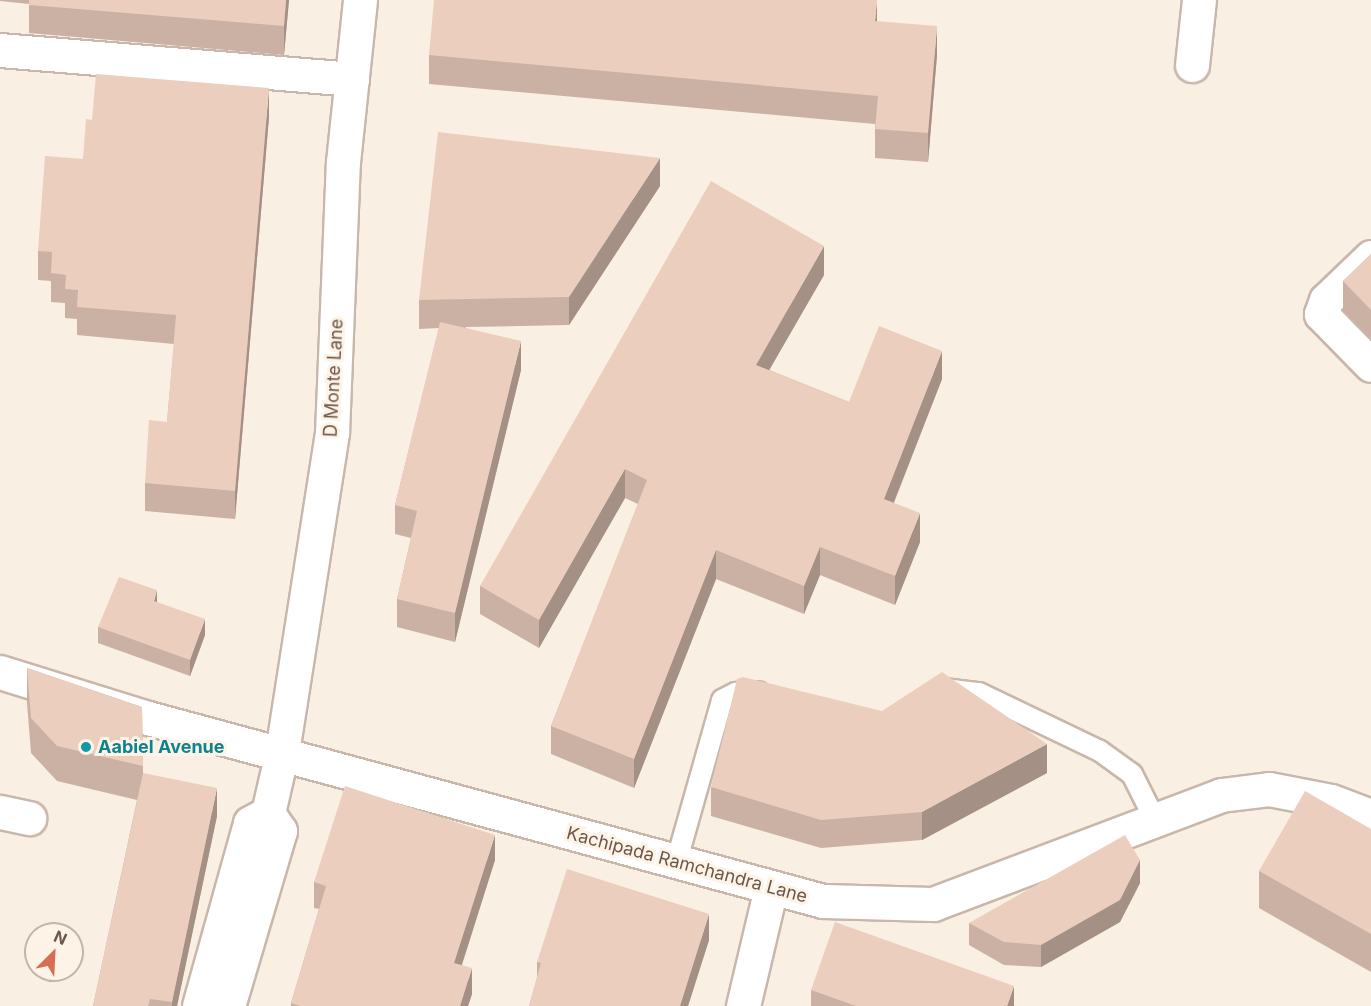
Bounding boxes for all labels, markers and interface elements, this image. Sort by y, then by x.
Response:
street label: D Monte Lane [320,318,348,438]
place label: Aabiel Avenue [98,736,225,758]
marker: Aabiel Avenue [79,740,93,754]
street label: Kachipada Ramchandra Lane [564,822,810,908]
north arrow [24,922,84,982]
text: N [51,926,70,949]

